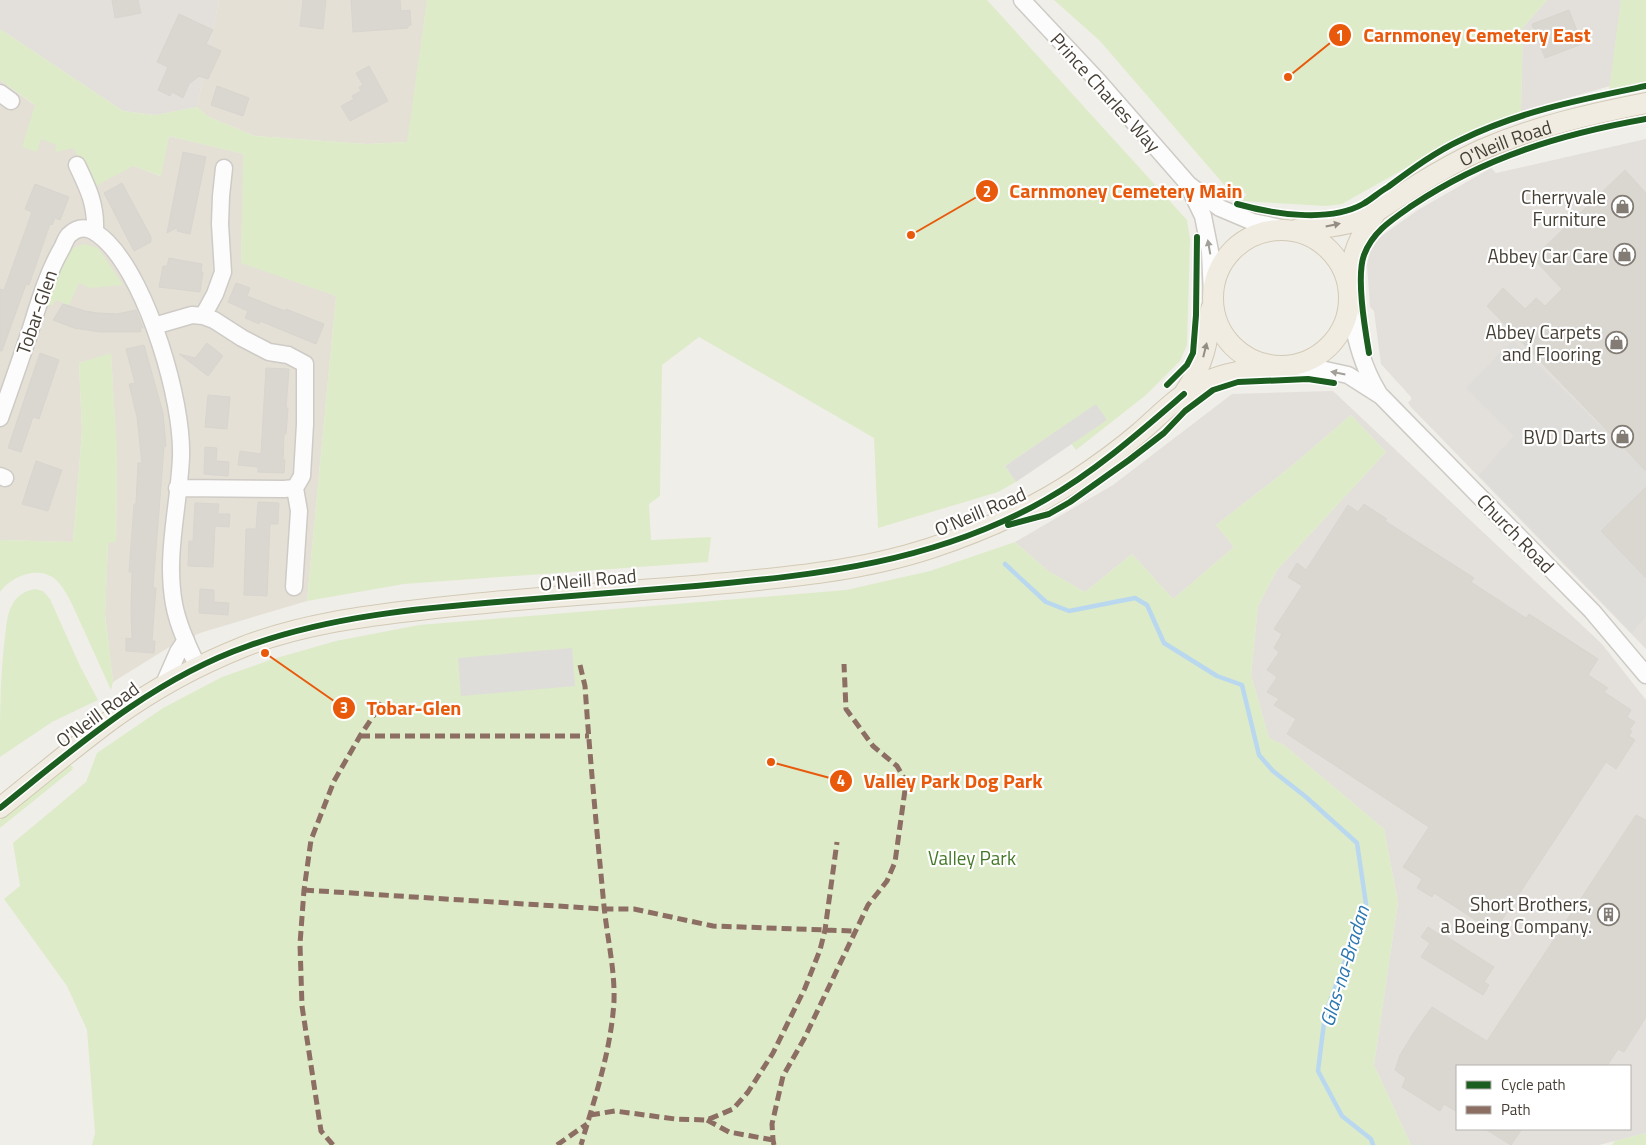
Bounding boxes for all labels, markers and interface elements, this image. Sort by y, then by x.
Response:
callout: Carnmoney Cemetery East [1328,18,1600,53]
text: Carnmoney Cemetery East [1363,19,1591,50]
text: 1 [1336,24,1344,47]
street label: Prince Charles Way [1044,25,1168,159]
street label: O'Neill Road [1453,111,1555,173]
callout: Carnmoney Cemetery Main [974,174,1253,209]
text: Carnmoney Cemetery Main [1009,175,1243,206]
text: 2 [983,180,991,203]
place label: Cherryvale Furniture [1521,182,1606,233]
shop icon: Cherryvale Furniture [1610,195,1634,219]
one-way arrow [1326,221,1341,229]
one-way arrow [1204,238,1212,254]
place label: Abbey Car Care [1487,241,1608,270]
shop icon: Abbey Car Care [1612,243,1636,267]
street label: Tobar-Glen [8,266,64,358]
place label: Abbey Carpets and Flooring [1485,317,1601,368]
shop icon: Abbey Carpets and Flooring [1605,330,1629,354]
one-way arrow [1201,343,1209,358]
one-way arrow [1331,369,1346,377]
place label: BVD Darts [1523,422,1606,451]
shop icon: BVD Darts [1610,424,1634,448]
street label: O'Neill Road [930,479,1030,543]
street label: Church Road [1471,487,1561,579]
street label: O'Neill Road [538,560,638,598]
street label: O'Neill Road [49,674,145,754]
callout: Tobar-Glen [331,690,471,725]
text: Tobar-Glen [367,692,461,723]
text: 3 [340,696,348,719]
callout: Valley Park Dog Park [829,763,1053,798]
text: Valley Park Dog Park [863,765,1043,796]
text: 4 [837,769,845,792]
park label: Valley Park [928,843,1016,872]
place label: Short Brothers, a Boeing Company. [1440,889,1592,940]
water label: Glas-na-Bradan [1311,901,1377,1030]
building icon: Short Brothers, a Boeing Company. [1596,902,1620,926]
legend [1456,1065,1631,1130]
text: Cycle path [1501,1073,1566,1096]
text: Path [1501,1098,1531,1121]

